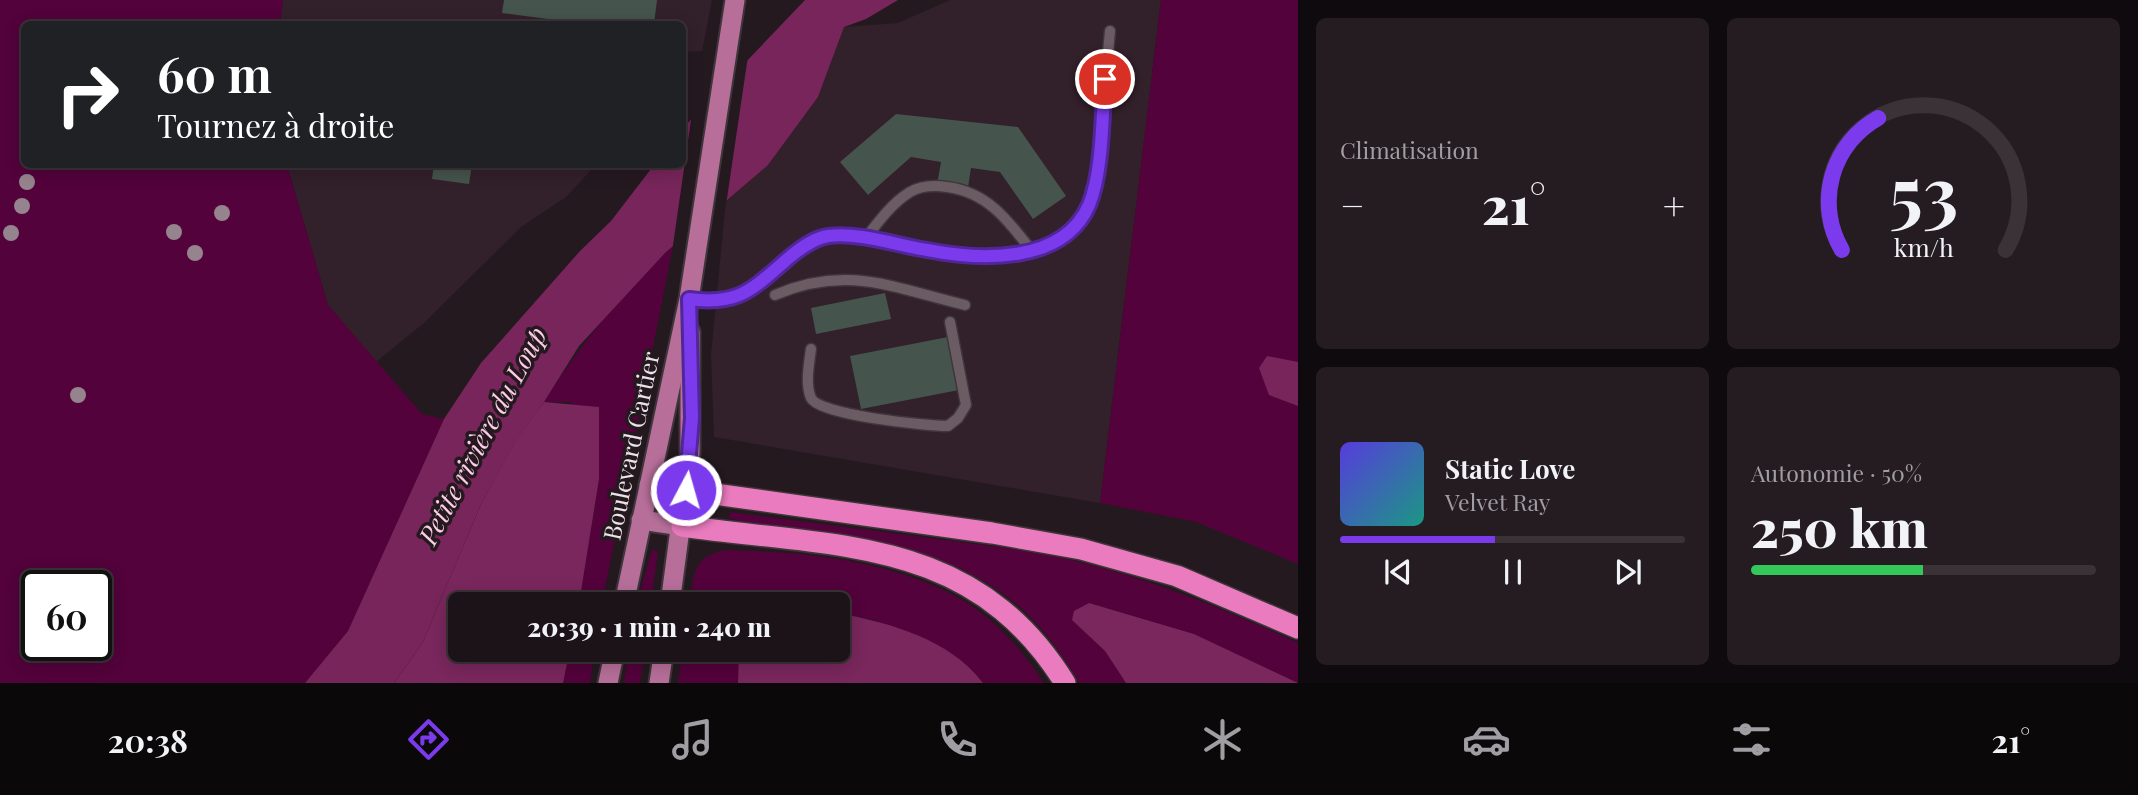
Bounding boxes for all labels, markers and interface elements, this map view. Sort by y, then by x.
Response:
text: 60 m [157,40,272,105]
icon: right [42,49,133,140]
pin [1075,49,1135,109]
icon: arrive [1086,60,1124,98]
text: Tournez à droite [157,103,395,146]
text: Climatisation [1340,134,1479,165]
text: 53 [1889,141,1958,238]
text: 21° [1482,169,1546,238]
text: − [1340,179,1365,230]
text: + [1663,179,1685,230]
text: km/h [1894,229,1954,262]
water label: Petite rivière du Loup [409,320,554,551]
street label: Boulevard Cartier [594,348,666,543]
text: Static Love [1445,451,1575,486]
position arrow [649,453,723,527]
text: Autonomie · 50% [1751,457,1922,488]
text: Velvet Ray [1445,486,1550,517]
text: 250 km [1751,492,1928,561]
icon: previous [1379,553,1417,591]
icon: pause [1494,553,1532,591]
icon: next [1609,553,1647,591]
speed limit sign: 60 [21,570,112,661]
text: 20:39 · 1 min · 240 m [527,609,771,644]
icon: directions [404,715,453,764]
icon: music [668,715,717,764]
icon: phone [933,715,982,764]
icon: climate [1198,715,1247,764]
icon: car [1462,715,1511,764]
icon: filters [1727,715,1776,764]
text: 20:38 [108,718,188,761]
text: 21° [1991,718,2030,761]

